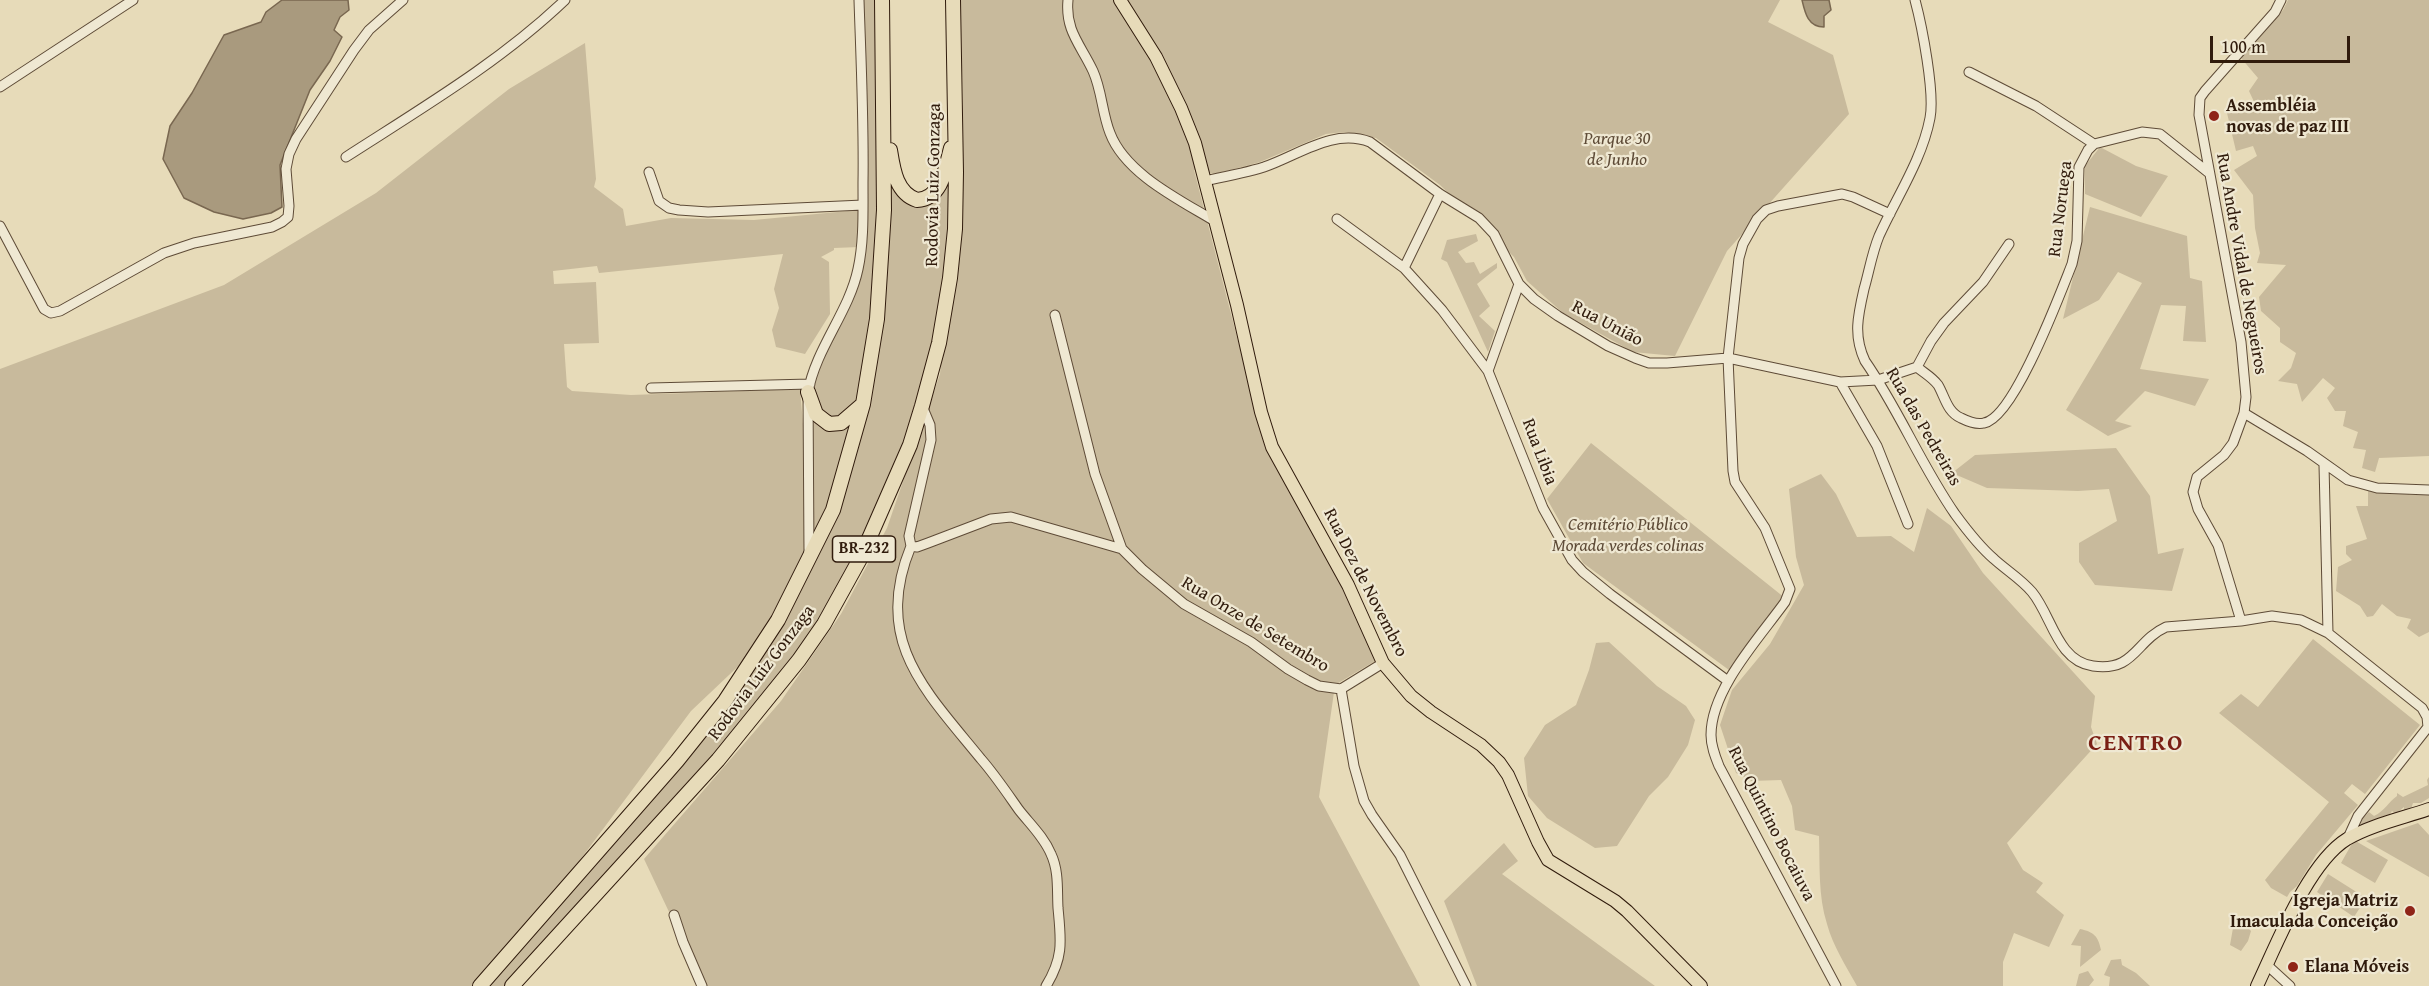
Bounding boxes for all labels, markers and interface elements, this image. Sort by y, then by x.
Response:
scale bar [2213,24,2352,62]
text: 100 m [2221,33,2266,60]
place label: Assembléia novas de paz III [2226,95,2349,138]
street label: Rodovia Luiz Gonzaga [922,103,946,267]
marker: Assembléia novas de paz III [2207,109,2221,123]
park label: Parque 30 de Junho [1584,128,1650,170]
street label: Rua Andre Vidal de Negueiros [2211,152,2271,376]
street label: Rua Noruega [2044,160,2078,258]
street label: Rua União [1568,296,1646,352]
street label: Rua das Pedreiras [1880,364,1966,490]
street label: Rua Libia [1517,416,1561,488]
street label: Rua Dez de Novembro [1318,505,1412,661]
park label: Cemitério Público Morada verdes colinas [1552,514,1704,556]
road number: BR-232 [832,536,896,562]
street label: Rua Onze de Setembro [1177,572,1333,678]
street label: Rodovia Luiz Gonzaga [704,601,820,745]
district label: CENTRO [2088,730,2184,758]
street label: Rua Quintino Bocaiuva [1723,743,1819,905]
place label: Igreja Matriz Imaculada Conceição [2230,890,2398,932]
marker: Igreja Matriz Imaculada Conceição [2403,904,2417,918]
place label: Elana Móveis [2305,956,2409,978]
marker: Elana Móveis [2286,960,2300,974]

